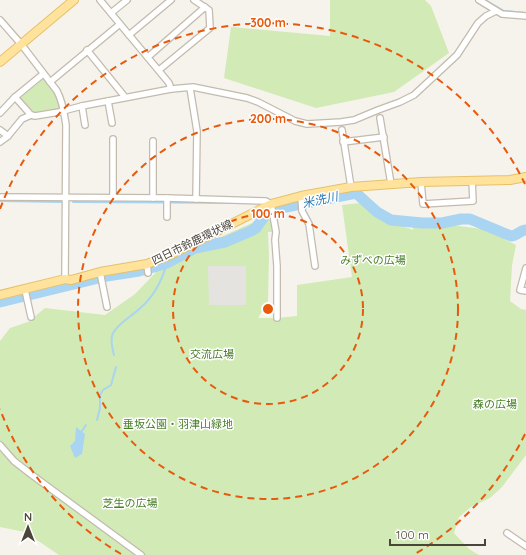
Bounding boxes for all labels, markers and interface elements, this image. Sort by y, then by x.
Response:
text: 300 m [250,15,286,30]
text: 200 m [250,111,286,126]
water label: 米洗川 [301,188,341,211]
text: 100 m [251,206,285,221]
street label: 四日市鈴鹿環状線 [149,216,235,268]
park label: みずべの広場 [340,253,406,267]
centre of rings [261,302,275,316]
park label: 交流広場 [190,347,234,361]
park label: 森の広場 [473,397,517,411]
park label: 垂坂公園・羽津山緑地 [123,417,233,431]
park label: 芝生の広場 [103,496,158,510]
north arrow [8,507,48,547]
text: N [24,510,32,524]
scale bar [390,521,485,547]
text: 100 m [396,527,429,542]

